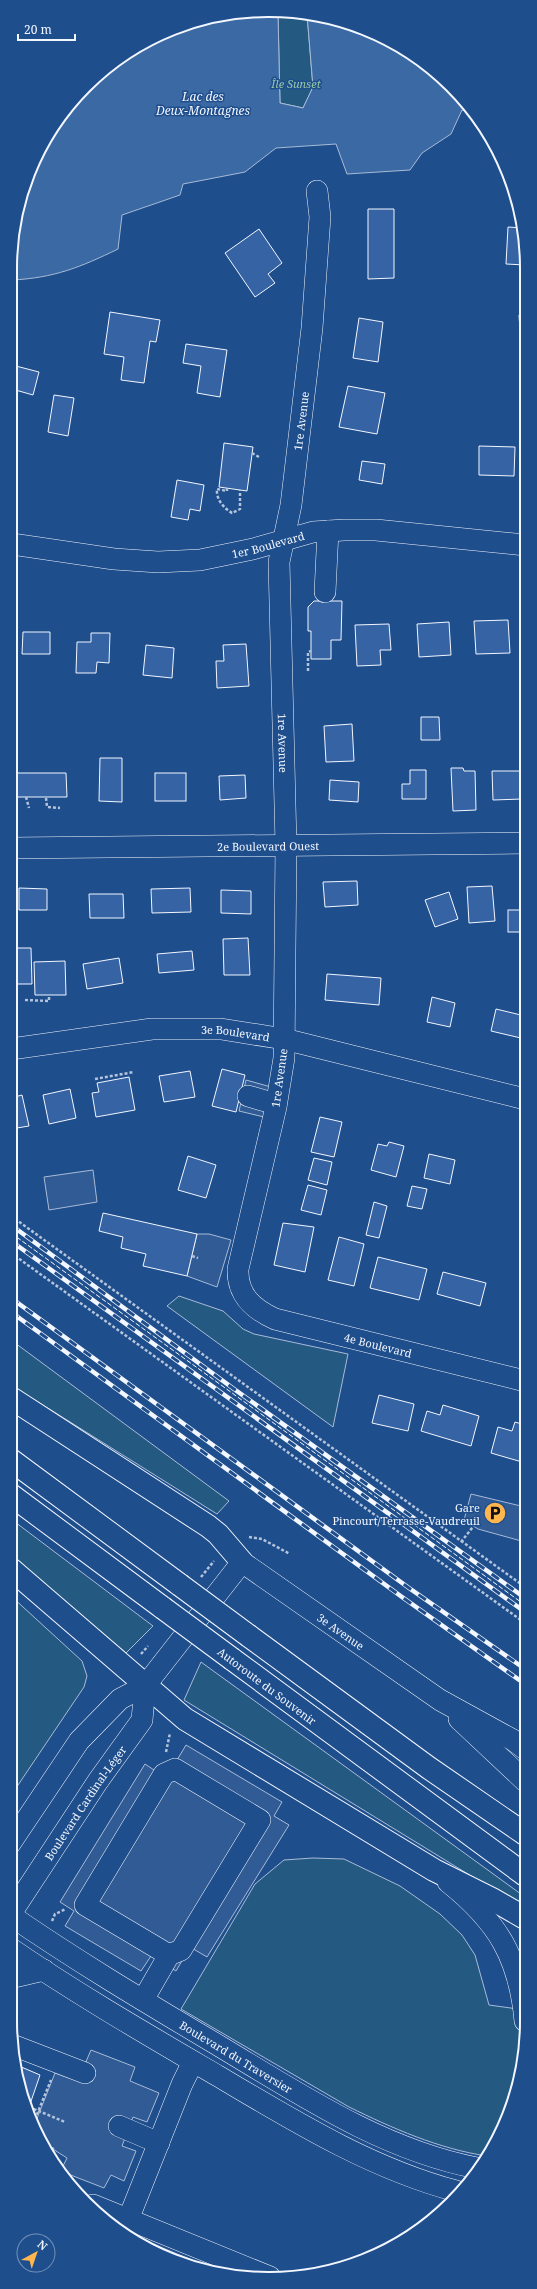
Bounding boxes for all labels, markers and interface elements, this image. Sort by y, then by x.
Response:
scale bar [18,16,75,42]
text: 20 m [24,21,52,38]
park label: Île Sunset [270,76,322,91]
water label: Lac des Deux-Montagnes [155,88,250,119]
street label: 1re Avenue [290,390,312,451]
street label: 1er Boulevard [230,527,306,561]
street label: 1re Avenue [275,713,292,773]
street label: 2e Boulevard Ouest [217,838,319,853]
street label: 3e Boulevard [201,1022,271,1044]
street label: 1re Avenue [267,1047,291,1108]
street label: 4e Boulevard [343,1329,414,1360]
place label: Gare Pincourt/Terrasse-Vaudreuil [332,1500,481,1528]
parking icon: Gare Pincourt/Terrasse-Vaudreuil [482,1500,508,1526]
street label: 3e Avenue [314,1609,368,1653]
street label: Autoroute du Souvenir [215,1644,320,1729]
street label: Boulevard Cardinal-Léger [41,1741,129,1863]
street label: Boulevard du Traversier [177,2017,296,2096]
north arrow [16,2233,56,2273]
text: N [35,2236,51,2254]

